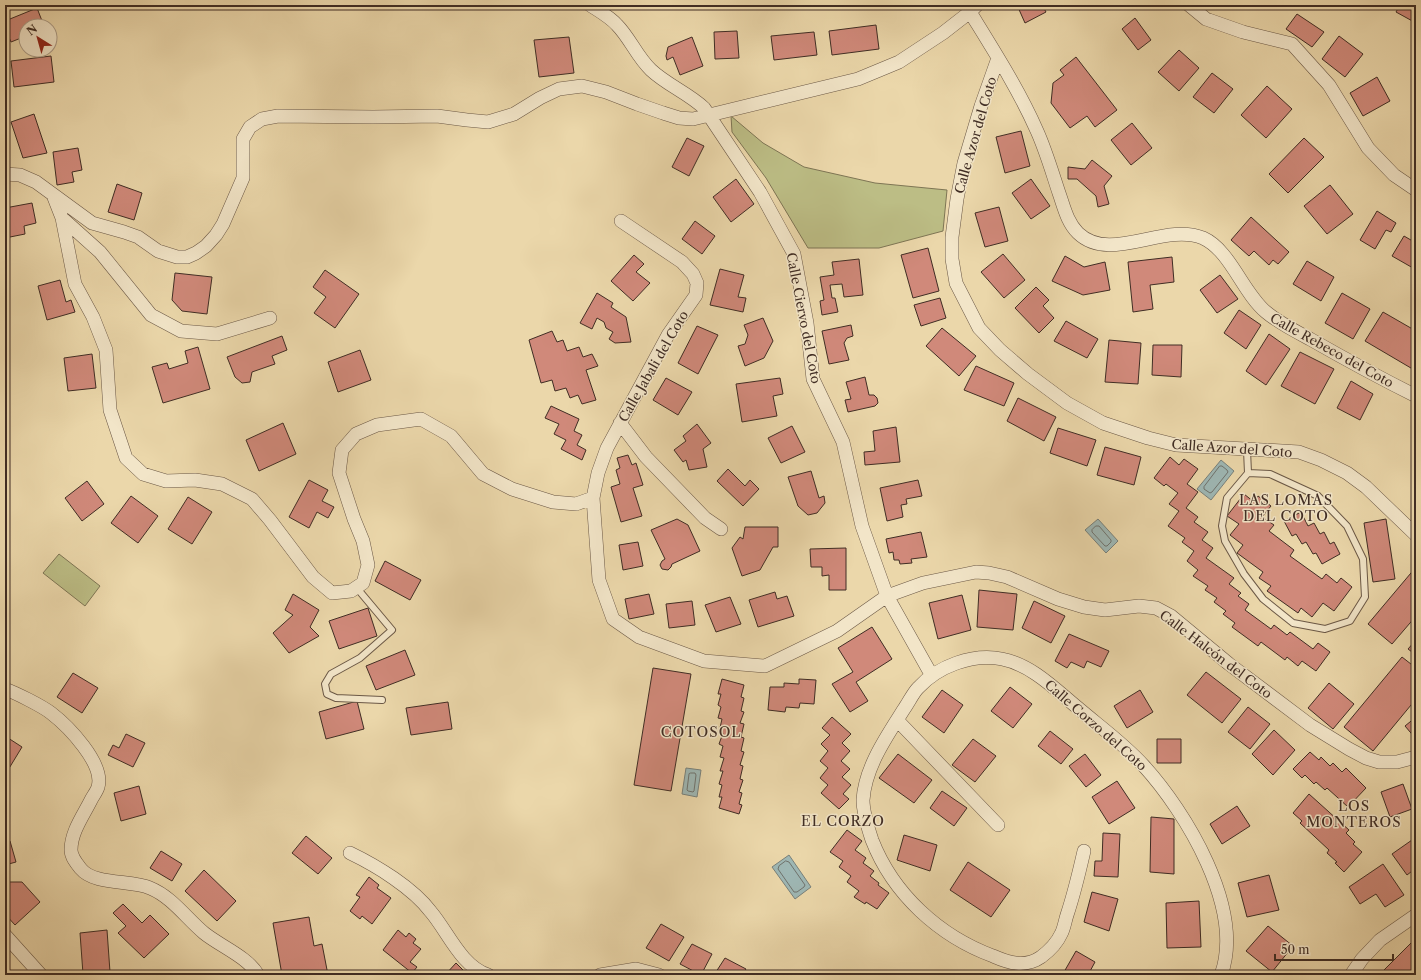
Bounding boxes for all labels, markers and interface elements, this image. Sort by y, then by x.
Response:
north arrow [18,18,58,58]
text: N [24,21,40,38]
street label: Calle Azor del Coto [951,75,999,195]
street label: Calle Ciervo del Coto [783,251,825,385]
street label: Calle Jabali del Coto [615,308,691,424]
street label: Calle Rebeco del Coto [1268,309,1396,391]
street label: Calle Azor del Coto [1171,436,1293,460]
district label: LAS LOMAS DEL COTO [1239,491,1333,525]
street label: Calle Halcón del Coto [1157,607,1275,702]
street label: Calle Corzo del Coto [1042,676,1150,774]
district label: COTOSOL [661,723,741,741]
district label: LOS MONTEROS [1306,797,1402,831]
district label: EL CORZO [801,812,885,830]
scale bar [1275,936,1393,962]
text: 50 m [1281,942,1310,957]

